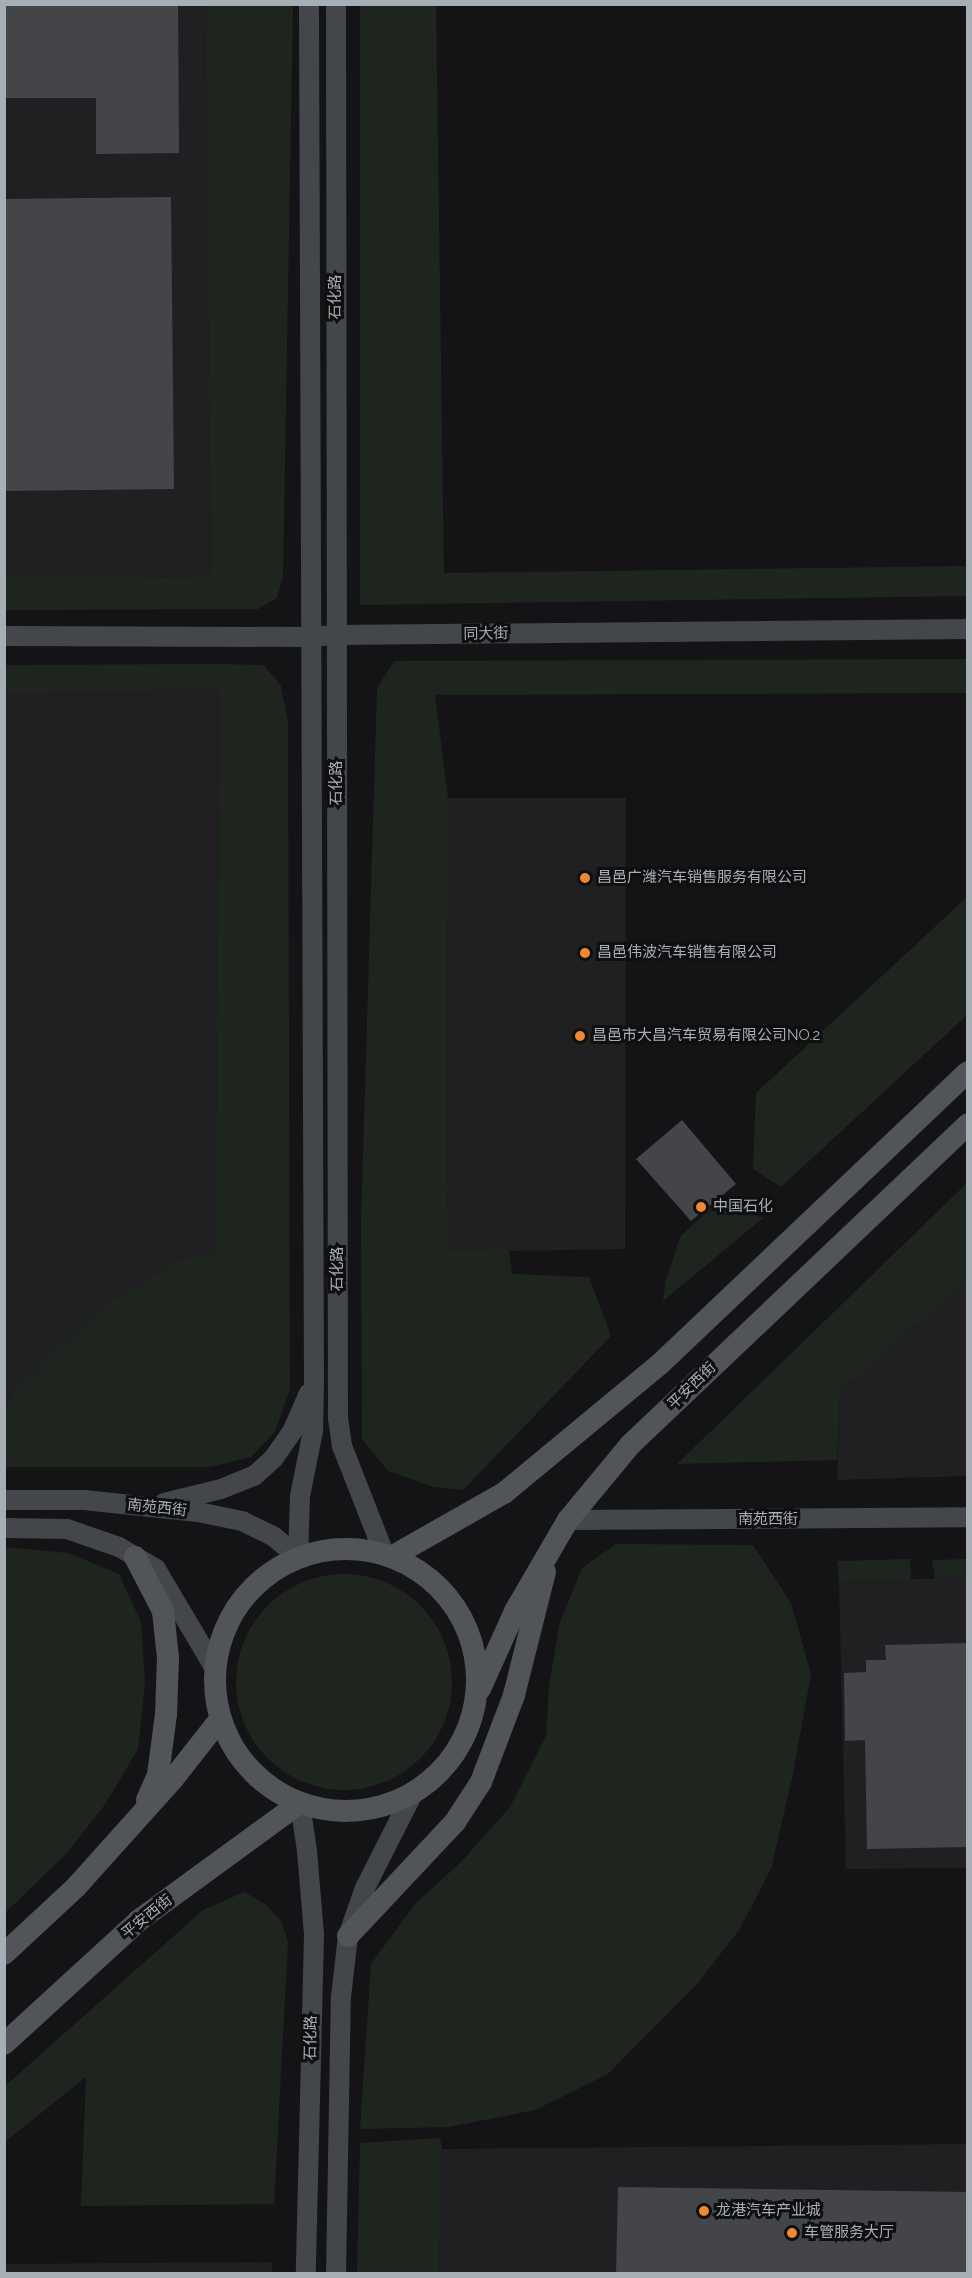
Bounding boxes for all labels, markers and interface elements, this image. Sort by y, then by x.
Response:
street label: 石化路 [327,275,345,319]
street label: 同大街 [463,625,509,643]
street label: 石化路 [328,761,346,805]
place label: 昌邑广潍汽车销售服务有限公司 [597,869,807,887]
marker: 昌邑广潍汽车销售服务有限公司 [578,871,592,885]
place label: 昌邑伟波汽车销售有限公司 [597,944,777,962]
marker: 昌邑伟波汽车销售有限公司 [578,946,592,960]
place label: 昌邑市大昌汽车贸易有限公司NO.2 [592,1027,820,1045]
marker: 昌邑市大昌汽车贸易有限公司NO.2 [573,1029,587,1043]
place label: 中国石化 [713,1198,773,1216]
marker: 中国石化 [694,1200,708,1214]
street label: 石化路 [329,1247,347,1291]
street label: 平安西街 [664,1359,720,1413]
street label: 南苑西街 [126,1496,188,1520]
street label: 南苑西街 [738,1511,798,1529]
street label: 平安西街 [118,1891,176,1943]
street label: 石化路 [302,2015,320,2061]
place label: 龙港汽车产业城 [716,2202,821,2220]
marker: 龙港汽车产业城 [697,2204,711,2218]
place label: 车管服务大厅 [804,2224,894,2242]
marker: 车管服务大厅 [785,2226,799,2240]

